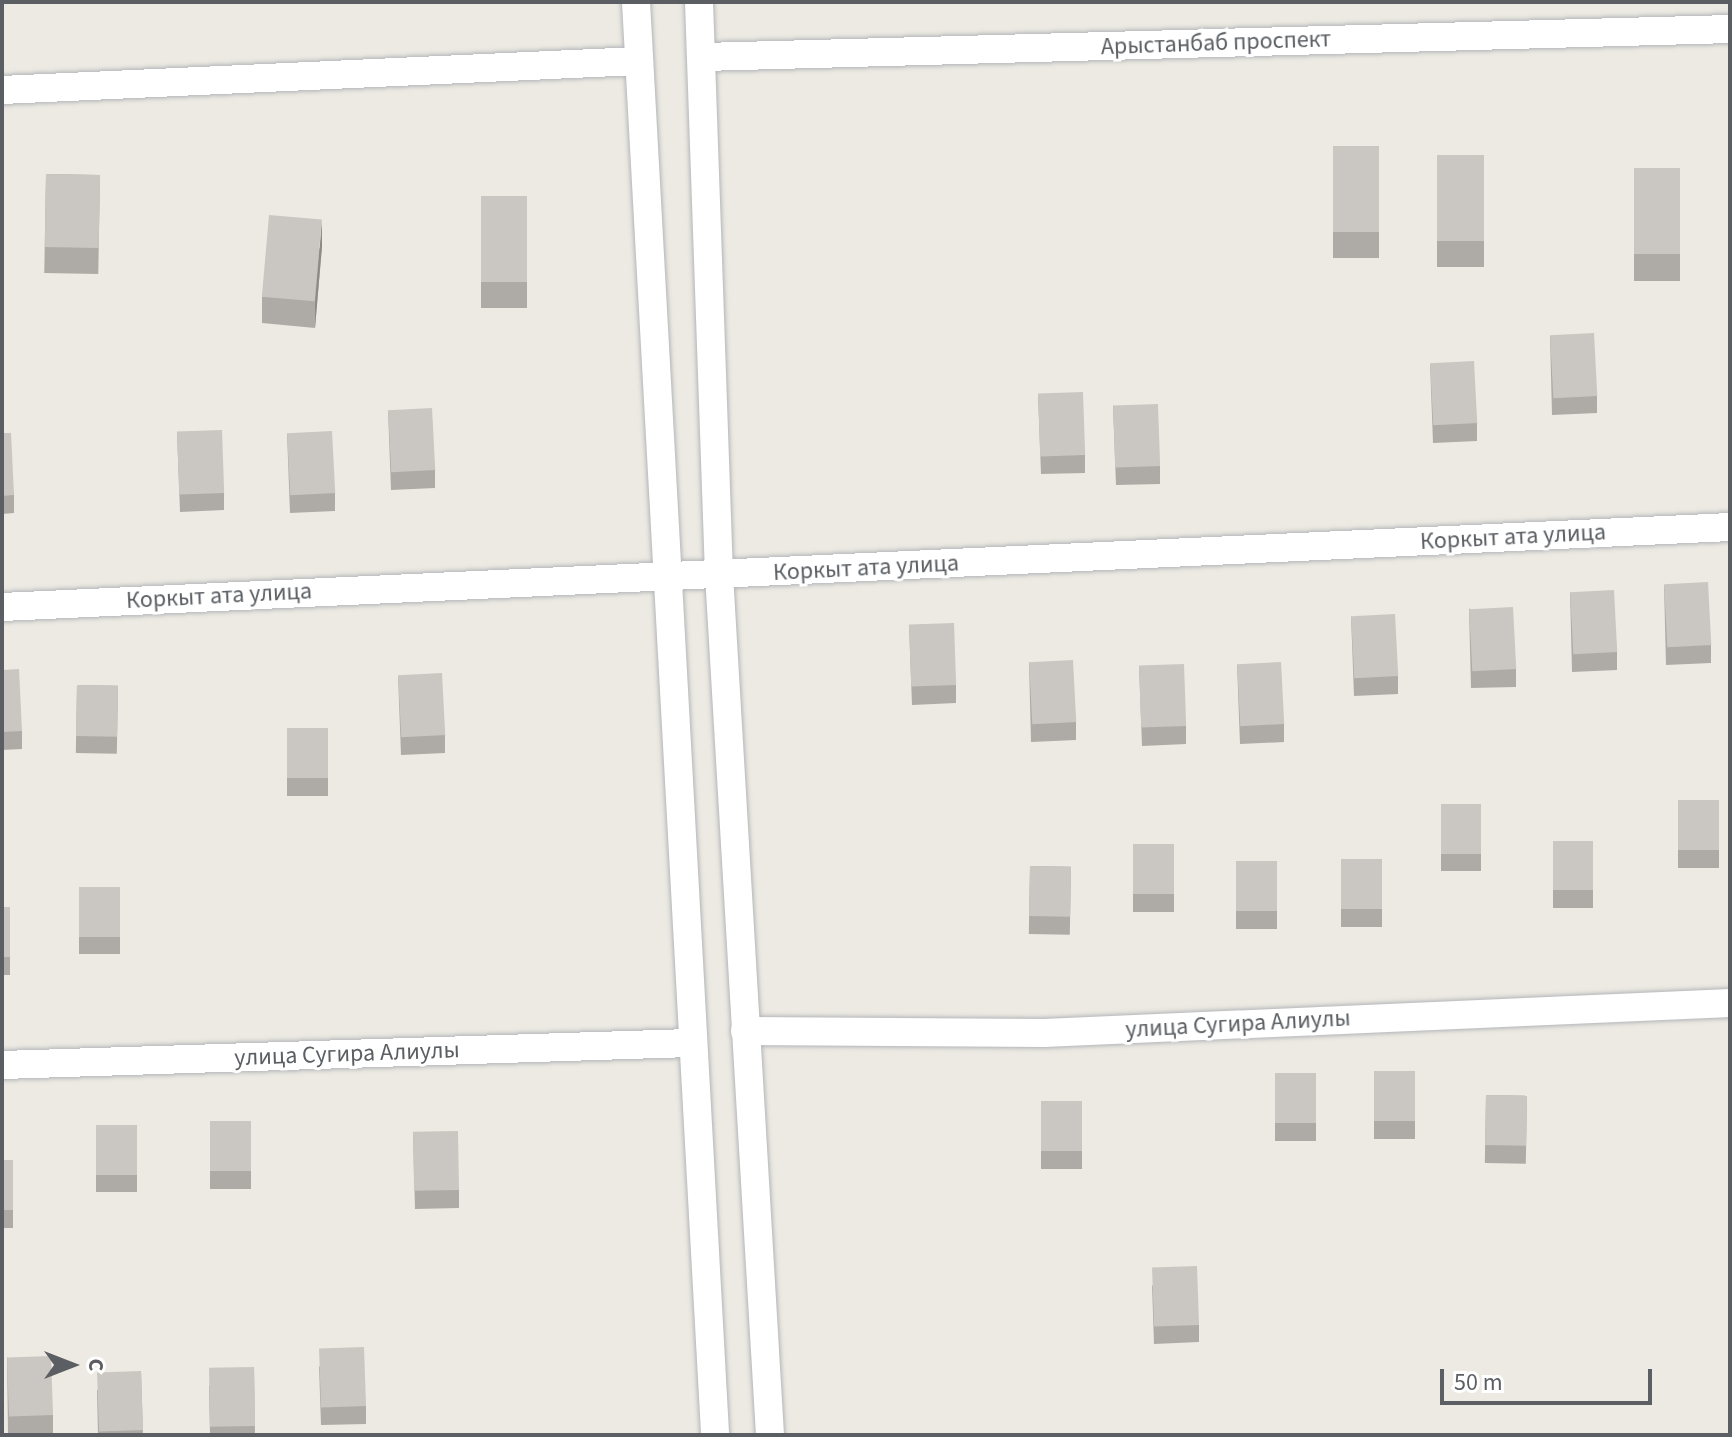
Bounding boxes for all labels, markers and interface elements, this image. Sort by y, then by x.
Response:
street label: Арыстанбаб проспект [1100,25,1332,61]
street label: Коркыт ата улица [1419,518,1607,556]
street label: Коркыт ата улица [772,549,960,587]
street label: Коркыт ата улица [125,577,313,615]
street label: улица Сугира Алиулы [1125,1004,1351,1044]
street label: улица Сугира Алиулы [234,1036,460,1072]
north arrow [32,1325,112,1405]
scale bar [1444,1353,1656,1403]
text: С [80,1359,112,1371]
text: 50 m [1454,1365,1503,1400]

